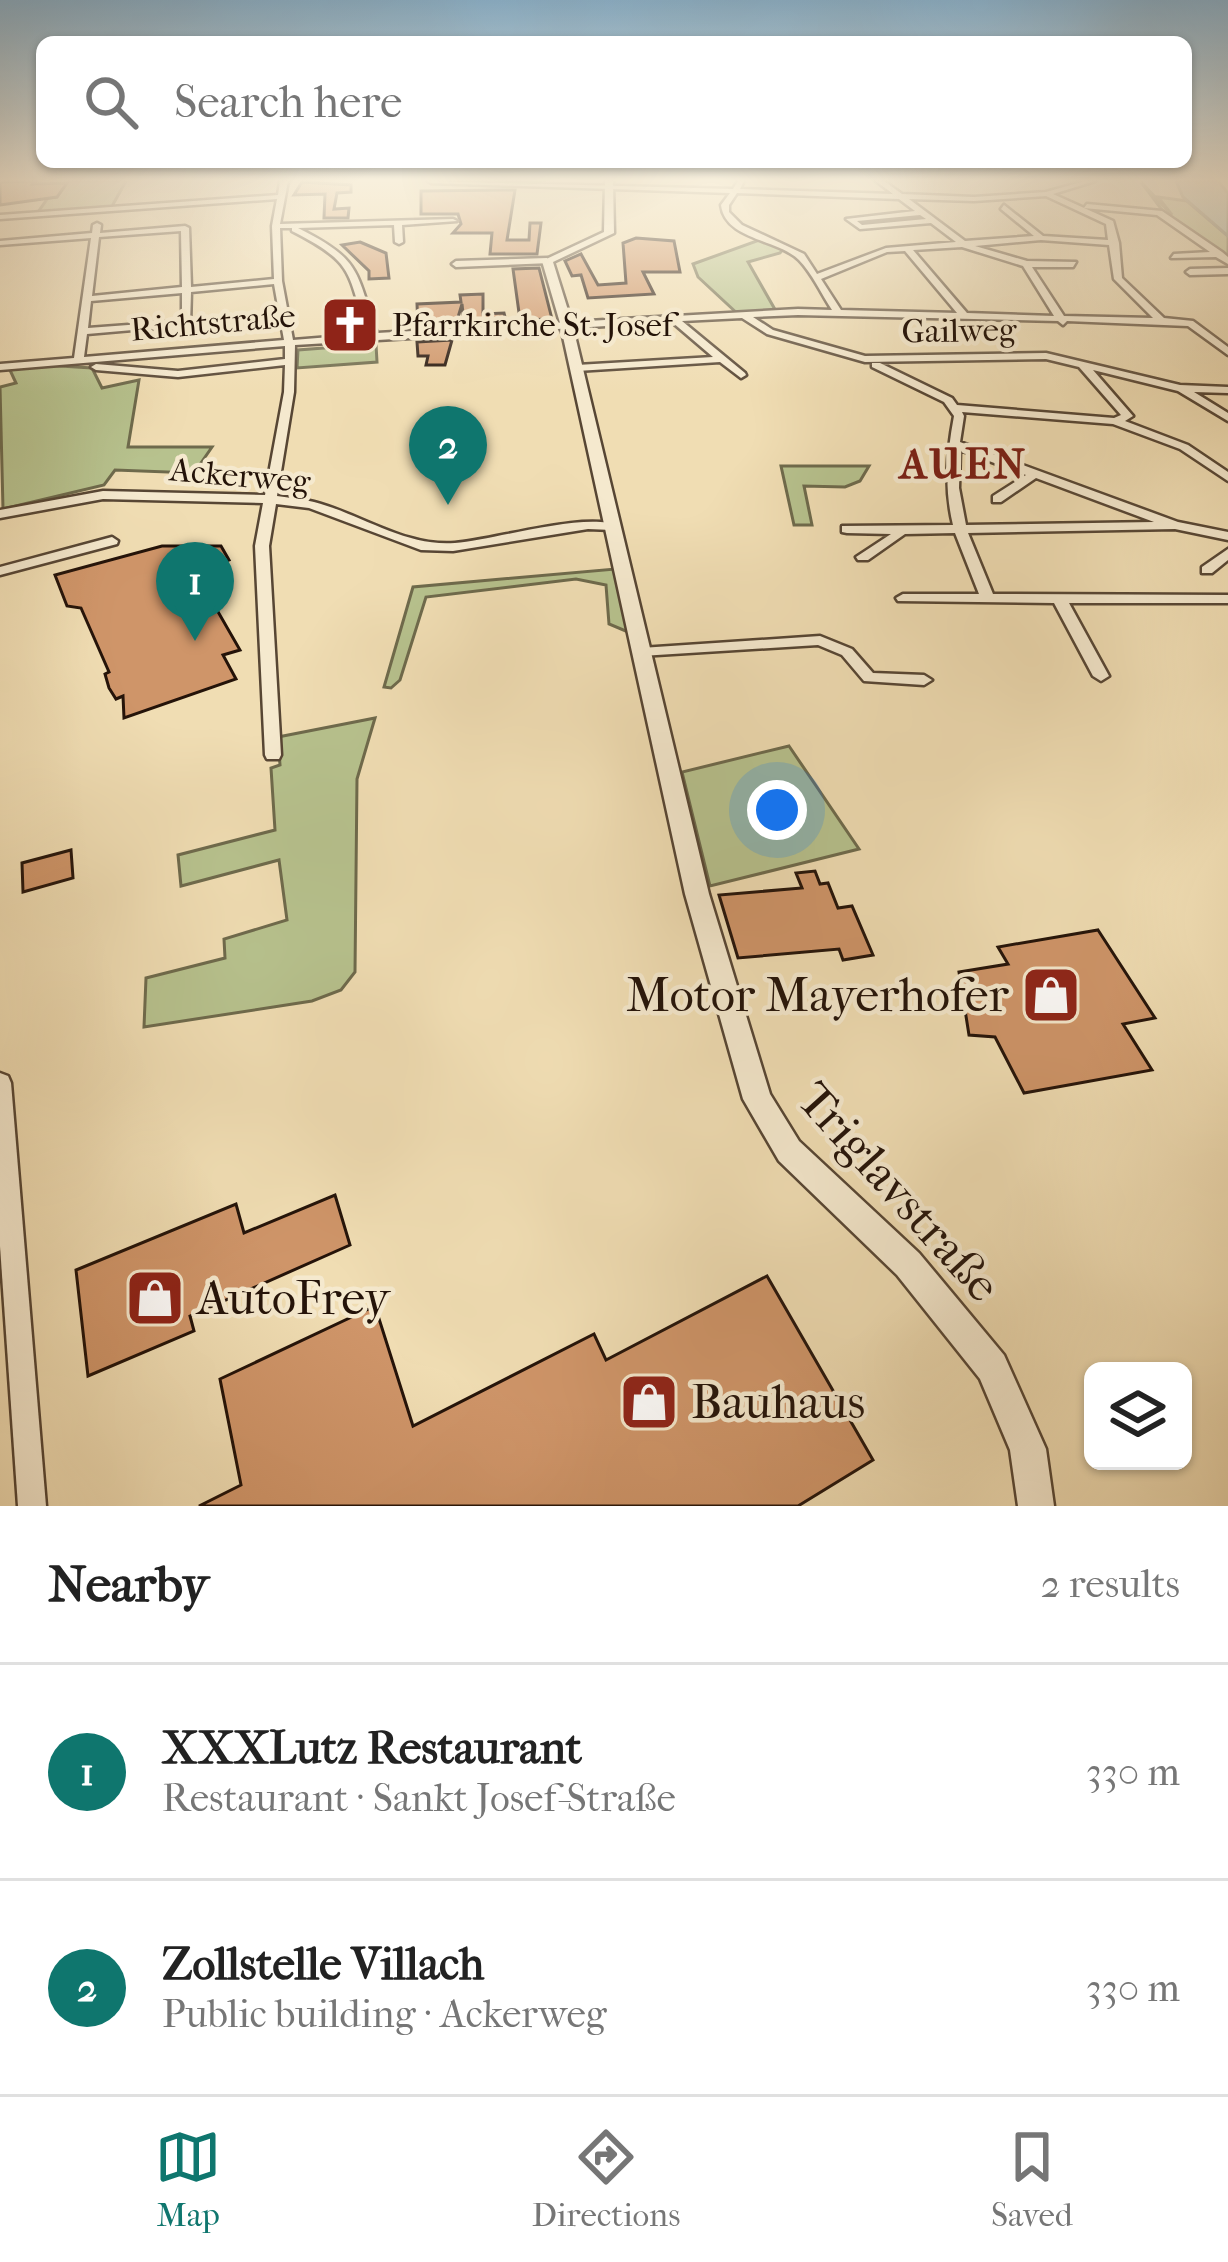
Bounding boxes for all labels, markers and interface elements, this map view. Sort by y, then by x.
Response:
search box [36,36,1192,168]
icon: search [78,69,144,135]
text: Search here [174,76,402,129]
church icon: Pfarrkirche St. Josef [319,294,381,356]
street label: Richtstraße [129,296,297,350]
place label: Pfarrkirche St. Josef [392,306,680,345]
street label: Gailweg [901,310,1017,352]
pin: 2 [409,406,487,505]
district label: AUEN [897,440,1028,489]
street label: Ackerweg [166,450,312,502]
pin: 1 [156,542,234,641]
your location [747,780,807,840]
shop icon: Motor Mayerhofer [1020,964,1082,1026]
place label: Motor Mayerhofer [626,967,1010,1023]
street label: Triglavstraße [786,1071,1012,1313]
shop icon: AutoFrey [124,1267,186,1329]
place label: AutoFrey [195,1270,391,1326]
map controls [1084,1362,1192,1470]
button: layers [1084,1362,1192,1470]
shop icon: Bauhaus [618,1371,680,1433]
place label: Bauhaus [691,1374,865,1430]
text: Nearby [48,1554,209,1614]
text: 2 results [1041,1561,1180,1607]
text: XXXLutz Restaurant [162,1722,582,1775]
text: 1 [80,1749,94,1795]
text: 330 m [1086,1749,1180,1795]
text: Restaurant · Sankt Josef-Straße [162,1775,676,1821]
text: Zollstelle Villach [162,1938,484,1991]
text: 2 [77,1965,97,2011]
text: 330 m [1086,1965,1180,2011]
text: Public building · Ackerweg [162,1991,607,2037]
tab: Map [155,2124,221,2235]
tab: Directions [532,2124,680,2235]
tab: Saved [991,2124,1073,2235]

